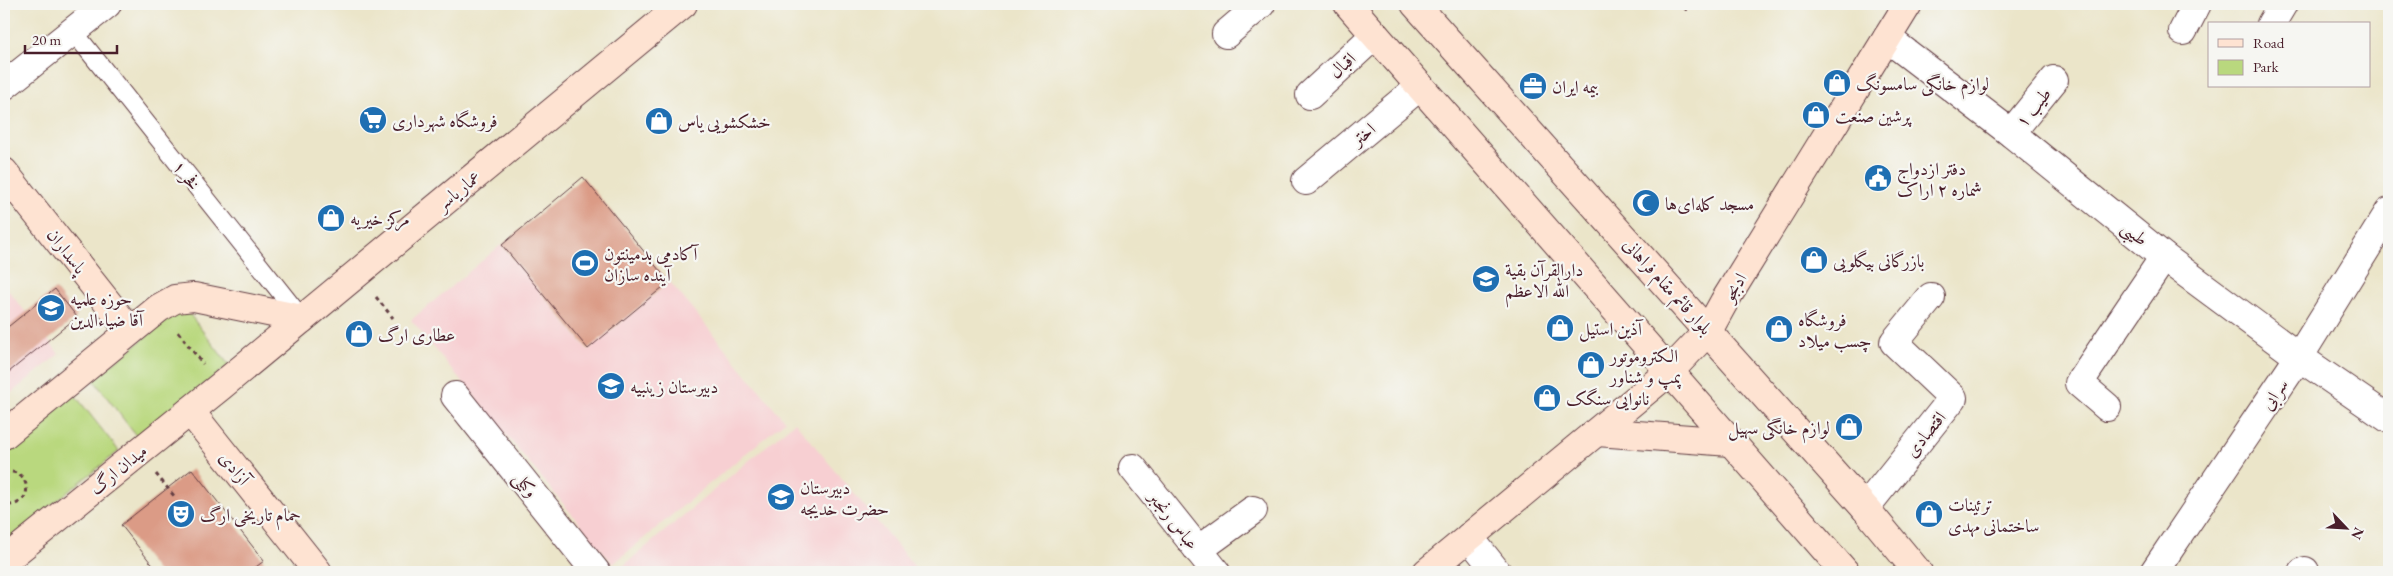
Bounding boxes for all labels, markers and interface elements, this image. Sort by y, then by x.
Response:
scale bar [25,22,118,54]
legend [2208,22,2370,88]
text: 20 m [32,30,61,49]
text: Road [2253,33,2285,52]
street label: اقبال [1324,47,1360,83]
text: Park [2253,57,2280,76]
shop icon: لوازم خانگی سامسونگ [1822,68,1852,98]
office icon: بیمه ایران [1518,71,1548,101]
place label: لوازم خانگی سامسونگ [1856,72,1989,100]
place label: بیمه ایران [1552,75,1598,98]
street label: طیب ۱ [2010,82,2057,132]
shop icon: پرشین صنعت [1801,100,1831,130]
place label: پرشین صنعت [1835,104,1912,127]
supermarket icon: فروشگاه شهرداری [358,105,388,135]
shop icon: خشکشویی یاس [644,106,674,136]
place label: فروشگاه شهرداری [392,109,498,133]
place label: خشکشویی یاس [678,110,771,134]
street label: اختر [1345,117,1380,152]
street label: فخر ۱ [167,155,206,195]
place label: دفتر ازدواج شماره ۲ اراک [1897,157,1982,201]
public building icon: دفتر ازدواج شماره ۲ اراک [1863,163,1893,193]
street label: عمار یاسر [429,165,486,217]
mosque icon: مسجد کله‌ای‌ها [1631,188,1661,218]
place label: مسجد کله‌ای‌ها [1665,192,1754,215]
shop icon: مرکز خیریه [316,203,346,233]
place label: مرکز خیریه [350,207,410,232]
street label: طیبی [2114,215,2153,254]
street label: پاسداران [40,224,93,281]
street label: بلوار قائم مقام فراهانی [1615,233,1718,343]
place label: آکادمی بدمینتون آینده سازان [604,242,700,287]
shop icon: بازرگانی بیگلویی [1799,245,1829,275]
sports icon: آکادمی بدمینتون آینده سازان [570,248,600,278]
place label: بازرگانی بیگلویی [1833,249,1924,273]
place label: دارالقرآن بقیة الله الاعظم [1505,258,1583,308]
school or university icon: دارالقرآن بقیة الله الاعظم [1471,264,1501,294]
street label: ادبجو [1715,268,1752,307]
place label: حوزه علمیه آقا ضیاءالدین [70,287,145,331]
school or university icon: حوزه علمیه آقا ضیاءالدین [36,293,66,323]
place label: فروشگاه چسب میلاد [1798,308,1871,353]
shop icon: آذین استیل [1545,313,1575,343]
shop icon: فروشگاه چسب میلاد [1764,314,1794,344]
place label: آذین استیل [1579,317,1644,342]
shop icon: عطاری ارگ [344,319,374,349]
place label: عطاری ارگ [378,323,455,346]
place label: الکتروموتور پمپ و شناور [1608,344,1682,391]
shop icon: الکتروموتور پمپ و شناور [1576,350,1606,380]
school or university icon: دبیرستان زینبیه [596,371,626,401]
street label: سرابی [2255,374,2294,415]
place label: دبیرستان زینبیه [630,375,718,398]
shop icon: نانوایی سنگک [1532,383,1562,413]
place label: نانوایی سنگک [1566,387,1649,411]
street label: اقتصادی [1900,406,1951,462]
shop icon: لوازم خانگی سهیل [1834,412,1864,442]
place label: لوازم خانگی سهیل [1728,416,1830,444]
street label: میدان ارگ [84,439,152,499]
street label: آزادی [215,446,257,491]
street label: وکیلی [507,466,543,503]
place label: دبیرستان حضرت خدیجه [800,476,889,521]
school or university icon: دبیرستان حضرت خدیجه [766,482,796,512]
street label: عباس رنجبر [1143,484,1204,554]
place label: ترئینات ساختمانی مهدی [1948,493,2040,538]
theatre icon: حمام تاریخی ارگ [166,499,196,529]
shop icon: ترئینات ساختمانی مهدی [1914,499,1944,529]
place label: حمام تاریخی ارگ [200,503,301,531]
north arrow [2320,504,2370,554]
text: N [2347,525,2368,543]

